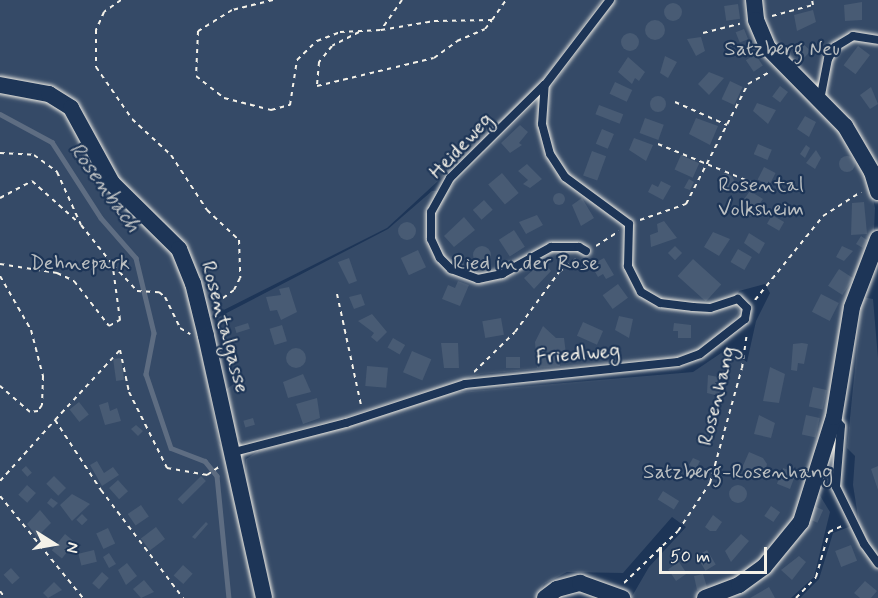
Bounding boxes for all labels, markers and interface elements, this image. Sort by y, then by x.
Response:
park label: Satzberg Neu [724,36,840,62]
street label: Heideweg [424,107,498,185]
water label: Rosenbach [63,138,145,238]
park label: Rosental Volksheim [718,172,804,222]
park label: Dehnepark [30,250,130,276]
park label: Ried in der Rose [457,250,595,276]
street label: Rosentalgasse [195,258,255,396]
street label: Friedlweg [535,338,621,370]
street label: Rosenhang [693,344,741,448]
park label: Satzberg-Rosenhang [643,459,833,485]
north arrow [24,514,84,574]
scale bar [662,535,770,573]
text: N [61,540,83,555]
text: 50 m [670,545,710,569]

